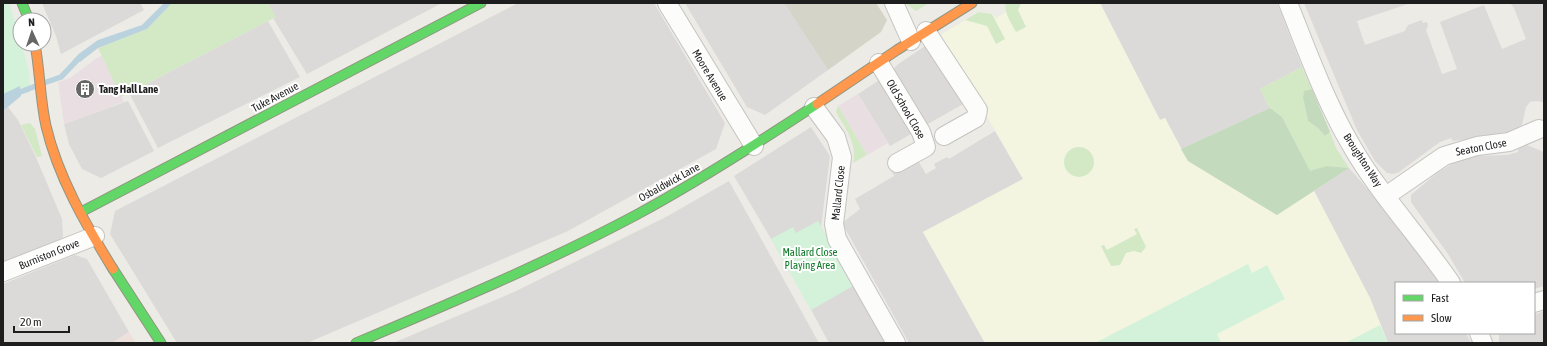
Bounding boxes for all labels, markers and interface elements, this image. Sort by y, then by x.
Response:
north arrow [12,12,52,52]
text: N [28,16,35,28]
street label: Moore Avenue [690,47,730,103]
street label: Old School Close [884,77,928,141]
building icon: Tang Hall Lane [74,78,96,100]
street label: Tuke Avenue [250,80,300,114]
place label: Tang Hall Lane [99,83,158,95]
street label: Broughton Way [1341,131,1385,189]
street label: Seaton Close [1455,136,1507,158]
street label: Osbaldwick Lane [636,160,702,204]
street label: Mallard Close [829,165,847,221]
street label: Burniston Grove [17,236,81,272]
park label: Mallard Close Playing Area [782,246,838,271]
legend [1395,282,1535,334]
text: Fast [1431,291,1449,305]
scale bar [14,308,69,334]
text: Slow [1431,311,1452,325]
text: 20 m [20,315,42,329]

